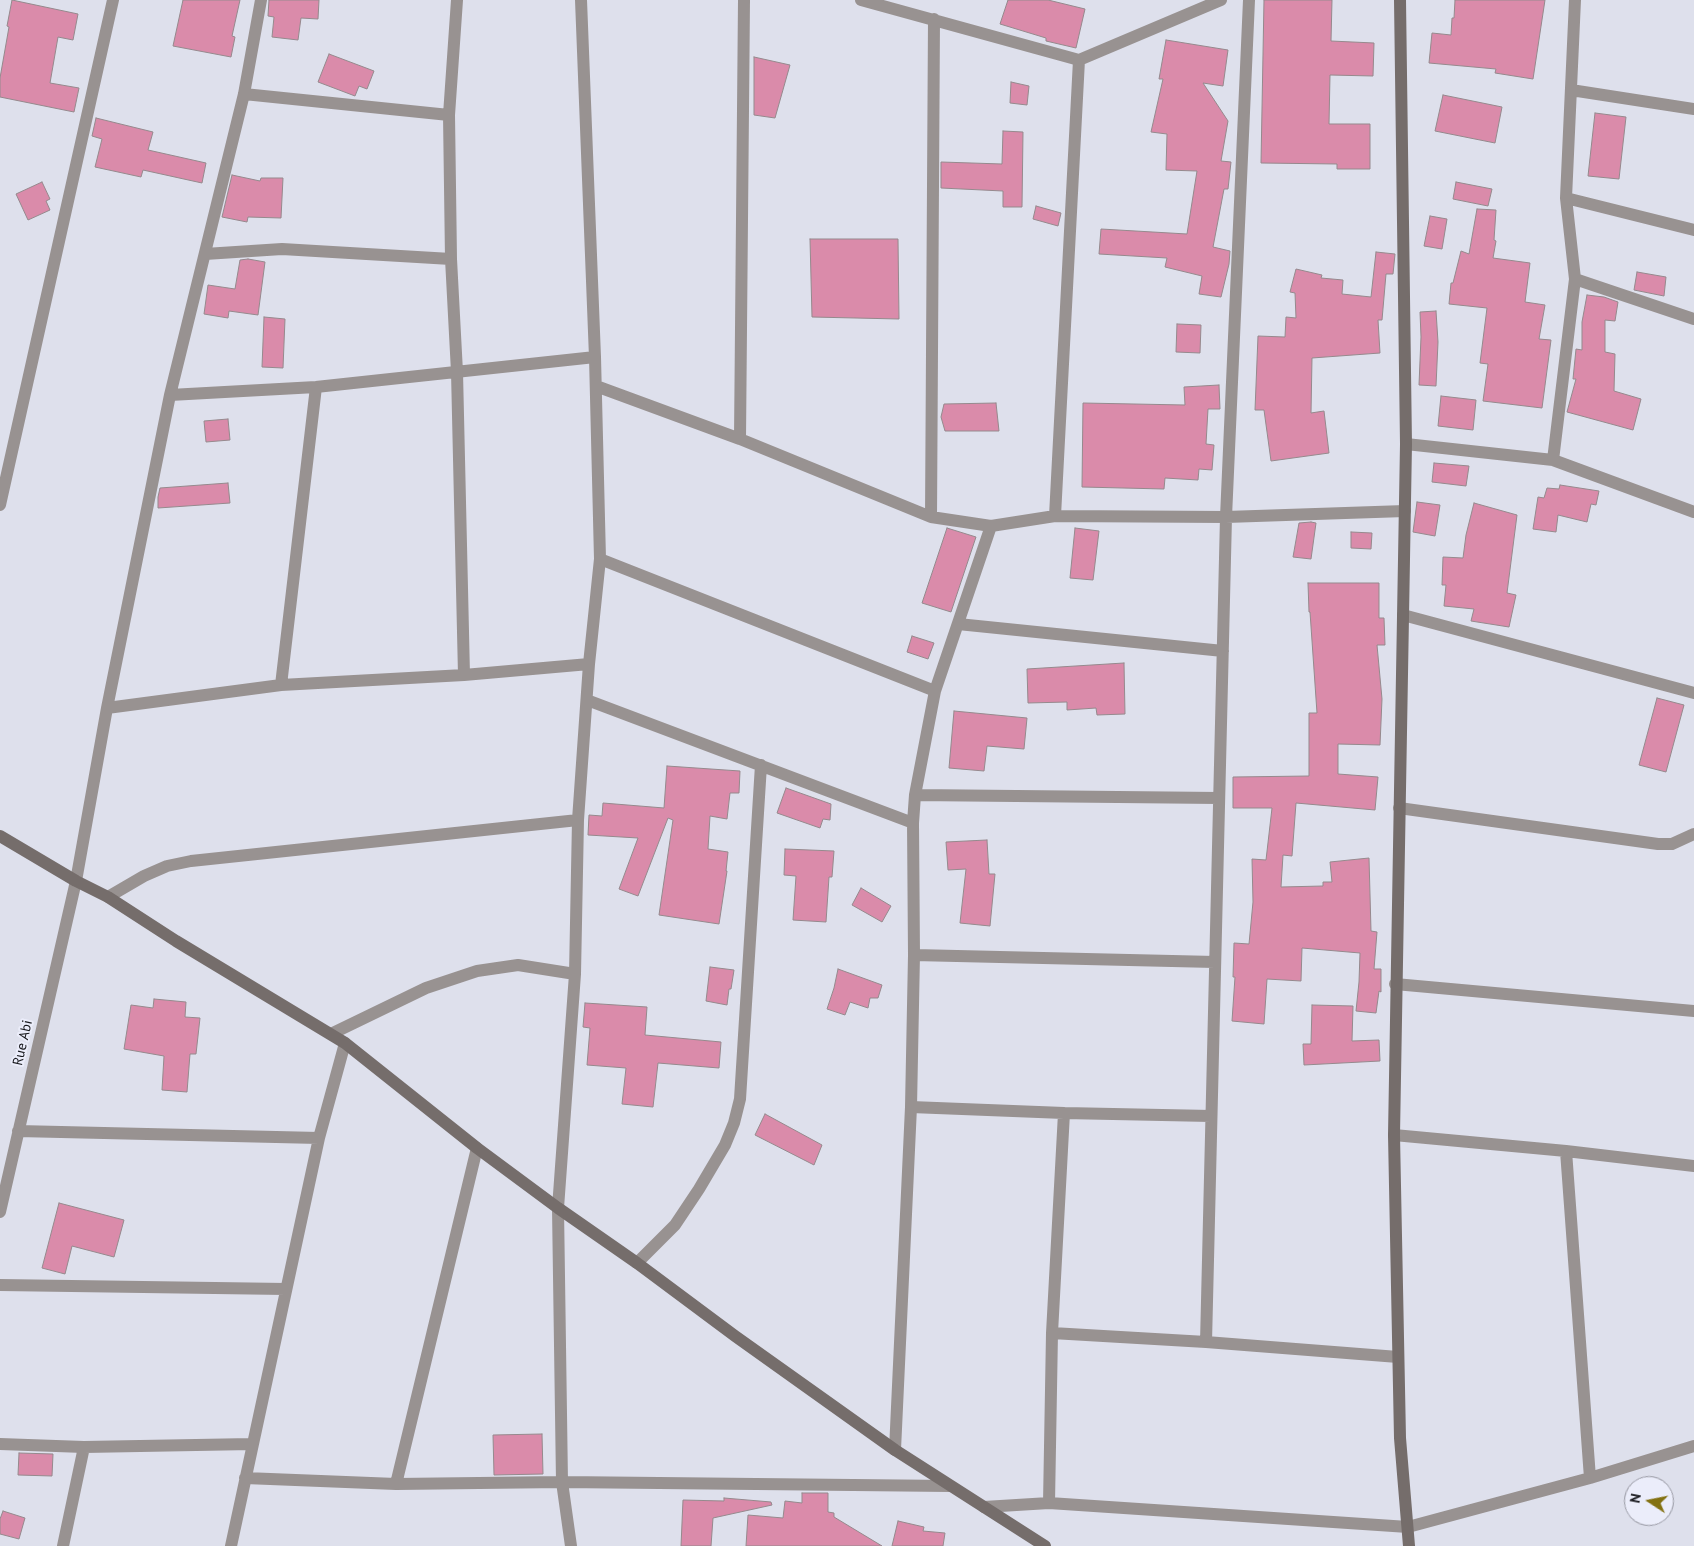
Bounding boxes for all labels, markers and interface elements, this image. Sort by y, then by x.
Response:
street label: Rue Abi [10,1019,36,1067]
north arrow [1624,1476,1674,1526]
text: N [1626,1492,1645,1505]

